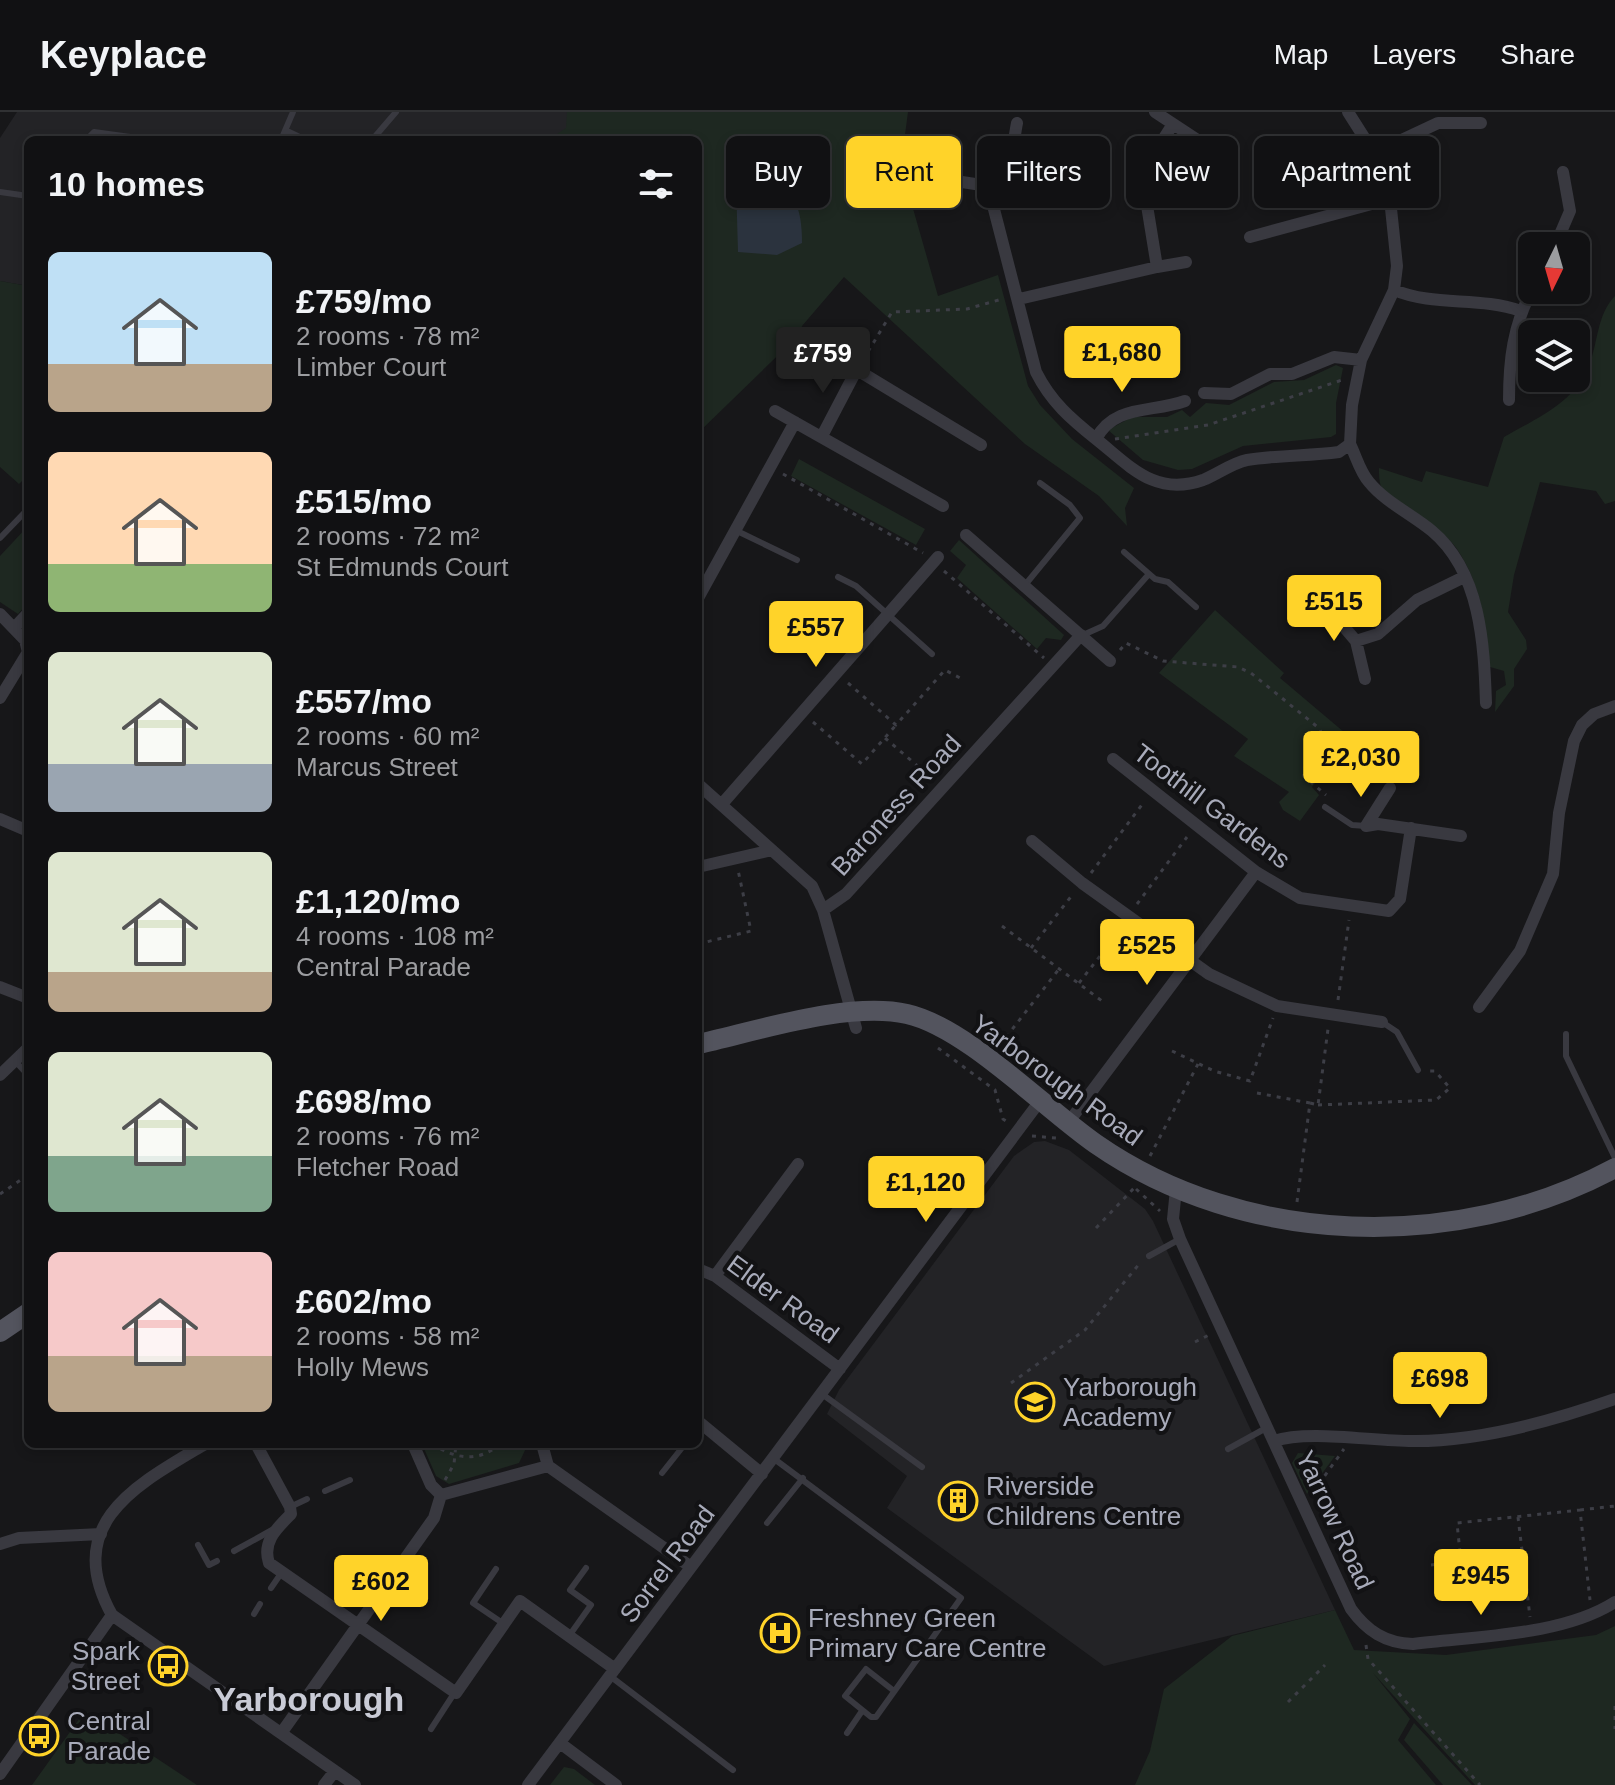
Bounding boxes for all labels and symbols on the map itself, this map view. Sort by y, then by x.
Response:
north arrow [1518,232,1590,304]
pin: £1,680 [1057,326,1187,394]
pin: £759 [776,327,870,395]
pin: £515 [1287,575,1381,643]
pin: £557 [769,601,863,669]
street label: Baroness Road [825,728,967,882]
pin: £2,030 [1296,731,1426,799]
street label: Toothill Gardens [1128,737,1296,875]
pin: £525 [1100,919,1194,987]
street label: Yarborough Road [966,1008,1148,1152]
pin: £1,120 [861,1156,991,1224]
street label: Elder Road [722,1249,844,1349]
pin: £698 [1393,1352,1487,1420]
place label: Yarborough Academy [1063,1372,1197,1432]
school or university icon: Yarborough Academy [1014,1381,1056,1423]
street label: Yarrow Road [1290,1446,1380,1594]
place label: Riverside Childrens Centre [986,1471,1181,1531]
building icon: Riverside Childrens Centre [937,1480,979,1522]
street label: Sorrel Road [613,1500,721,1628]
pin: £945 [1434,1549,1528,1617]
pin: £602 [334,1555,428,1623]
place label: Freshney Green Primary Care Centre [808,1603,1046,1663]
hospital icon: Freshney Green Primary Care Centre [759,1612,801,1654]
place label: Spark Street [71,1636,141,1696]
bus stop icon: Spark Street [147,1645,189,1687]
district label: Yarborough [214,1680,404,1718]
place label: Central Parade [67,1706,151,1766]
bus stop icon: Central Parade [18,1715,60,1757]

